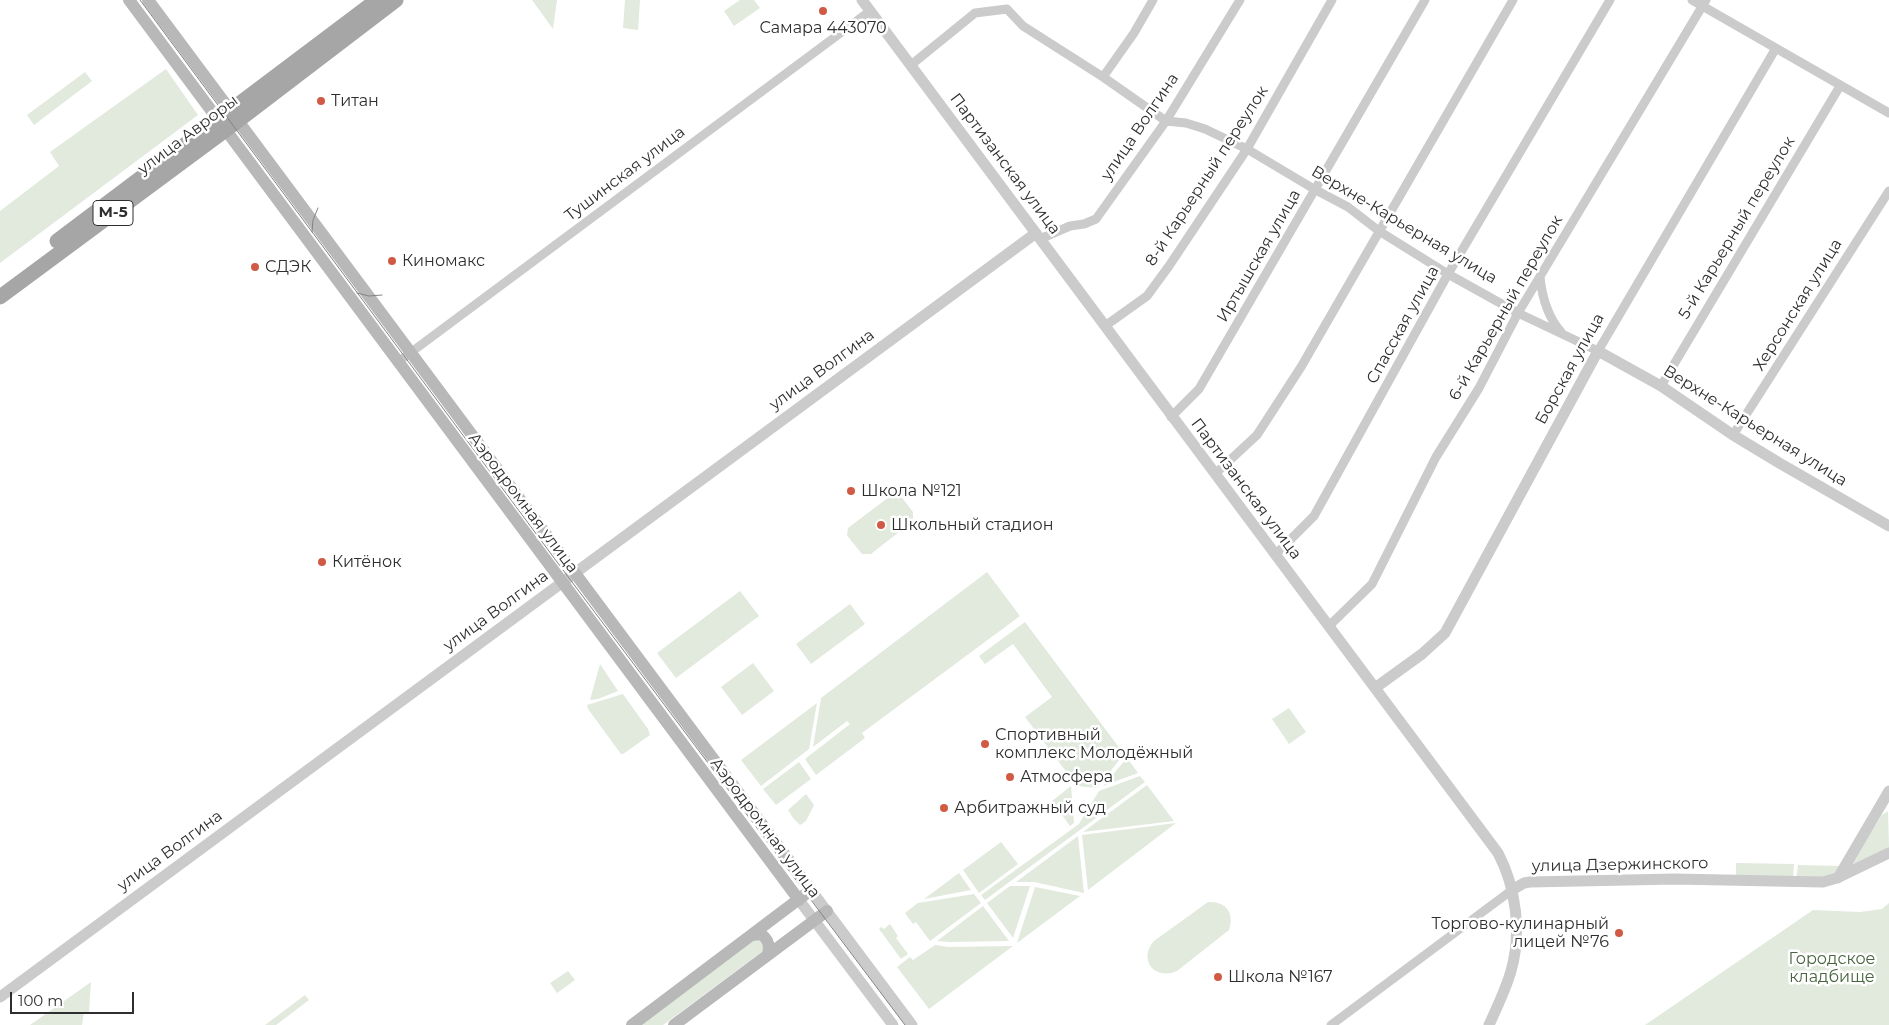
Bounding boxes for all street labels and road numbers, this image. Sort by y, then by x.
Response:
street label: улица Волгина [1097,70,1183,184]
street label: 8-й Карьерный переулок [1142,82,1272,270]
street label: Партизанская улица [946,90,1064,238]
street label: улица Авроры [134,91,242,179]
street label: Тушинская улица [561,122,689,226]
street label: 5-й Карьерный переулок [1675,133,1799,323]
street label: Верхне-Карьерная улица [1308,162,1500,288]
street label: Иртышская улица [1213,186,1305,326]
road number: М-5 [93,200,133,226]
street label: 6-й Карьерный переулок [1445,212,1567,404]
street label: Херсонская улица [1750,235,1846,375]
street label: Спасская улица [1363,263,1443,387]
street label: Борская улица [1532,310,1608,428]
street label: улица Волгина [766,325,878,415]
street label: Верхне-Карьерная улица [1660,361,1850,491]
street label: Партизанская улица [1187,415,1305,563]
street label: Аэродромная улица [464,429,582,577]
street label: улица Волгина [440,566,552,656]
street label: Аэродромная улица [706,754,824,902]
street label: улица Волгина [114,806,226,896]
street label: улица Дзержинского [1532,854,1708,876]

